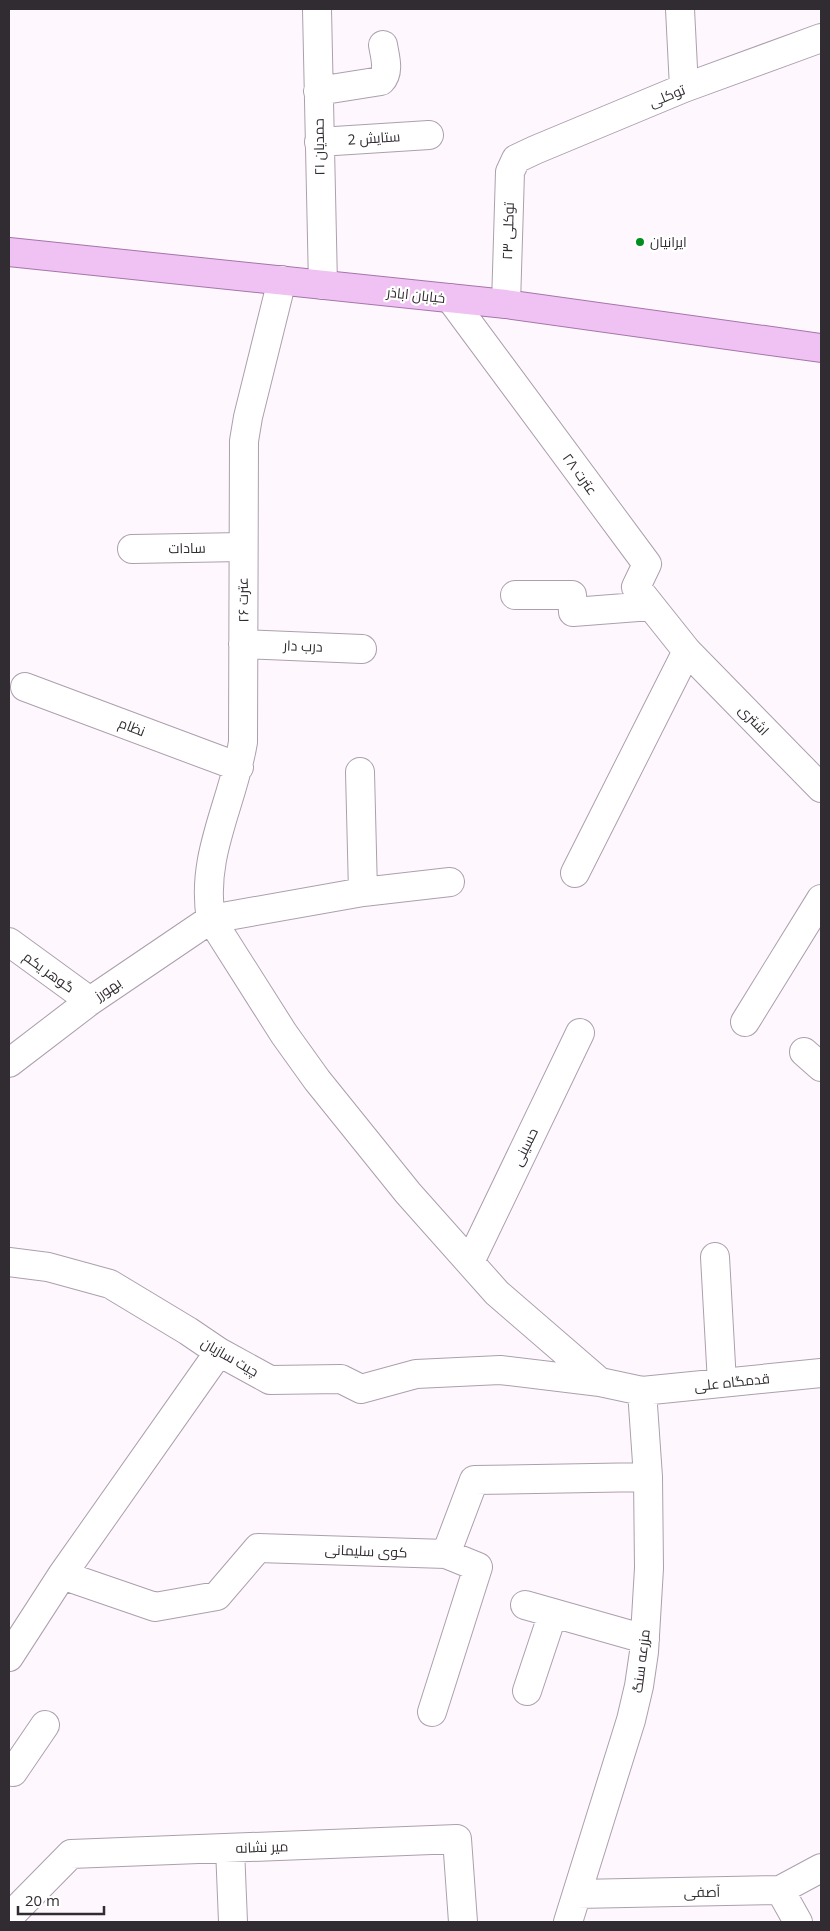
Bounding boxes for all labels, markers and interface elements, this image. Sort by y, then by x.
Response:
street label: توکلی [646,80,688,111]
street label: حمدیان ۲۱ [309,118,328,176]
street label: ستایش 2 [347,126,401,149]
street label: توکلی ۲۳ [497,202,518,260]
place label: ایرانیان [650,232,687,251]
marker: ایرانیان [634,236,646,248]
street label: خیابان اباذر [385,282,446,307]
street label: عترت ۲۸ [559,449,602,498]
street label: سادات [168,538,206,557]
street label: عترت ۲۶ [233,577,252,623]
street label: درب دار [282,635,323,656]
street label: اشتری [735,700,774,739]
street label: نظام [116,713,148,741]
street label: گوهر یکم [19,947,79,997]
street label: بهورز [90,973,125,1005]
street label: حسینی [507,1124,542,1169]
street label: چیت سازیان [197,1332,263,1382]
street label: قدمگاه علی [693,1368,771,1395]
street label: کوی سلیمانی [324,1540,408,1561]
street label: مزرعه سنگ [627,1628,654,1694]
street label: میر نشانه [235,1836,289,1857]
street label: آصفی [684,1882,721,1901]
scale bar [18,1884,104,1916]
text: 20 m [25,1890,60,1910]

